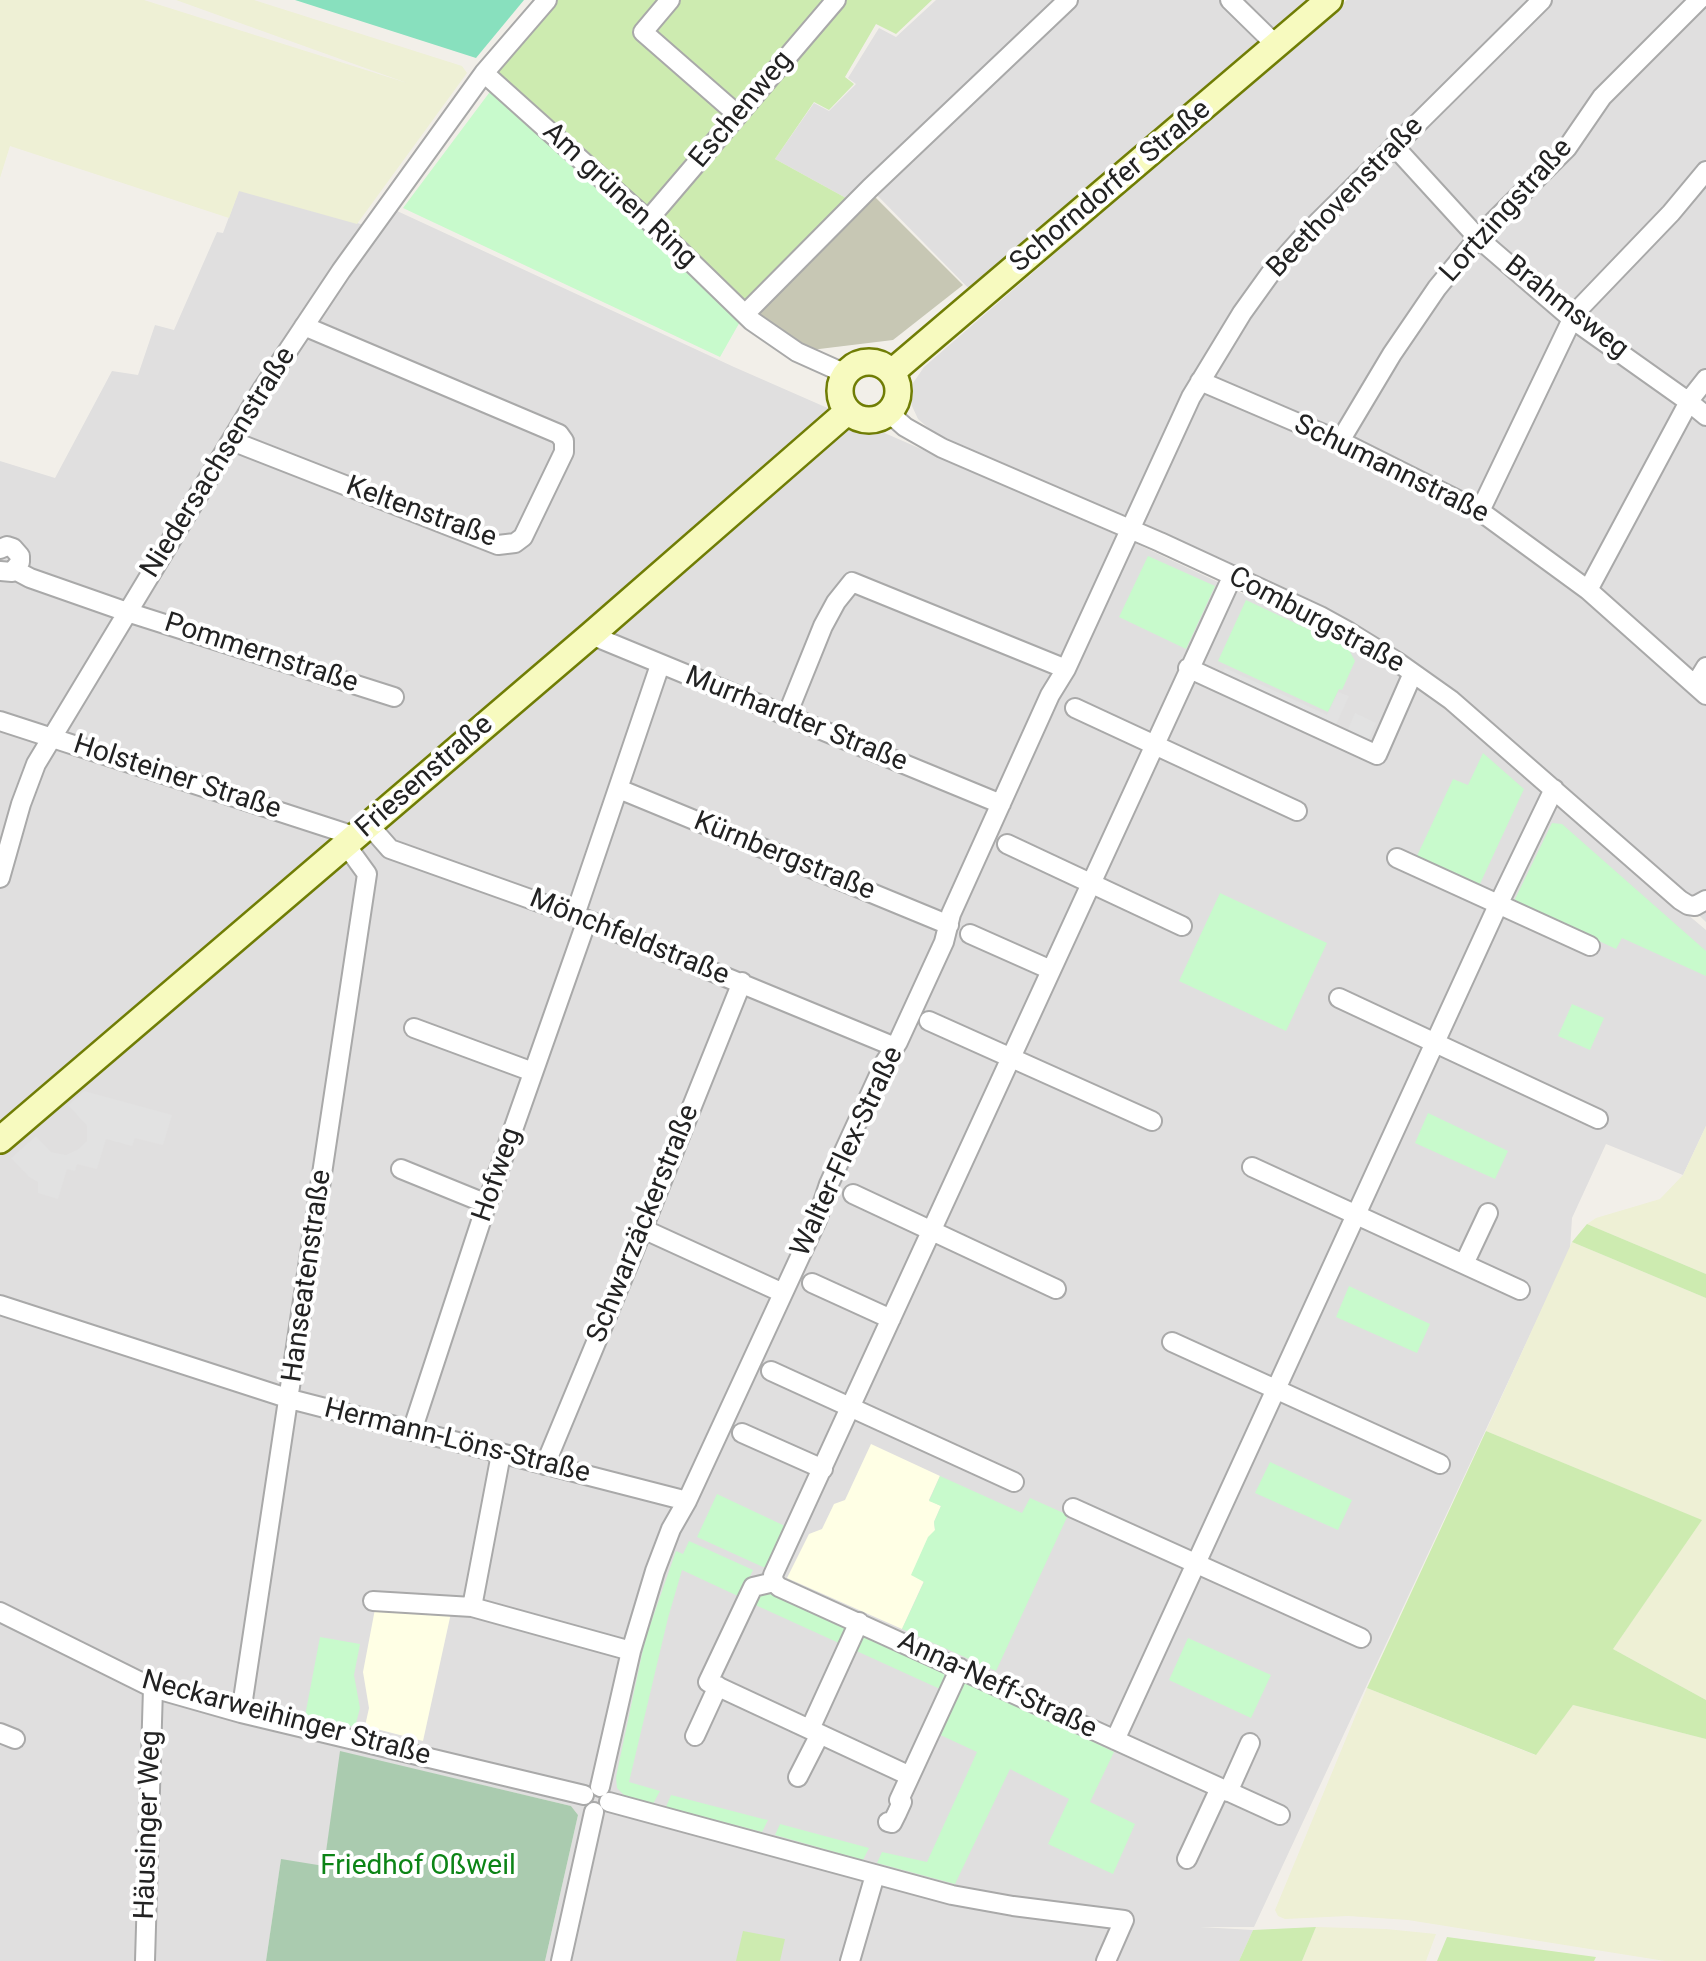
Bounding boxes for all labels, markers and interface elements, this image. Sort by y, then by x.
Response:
street label: Eschenweg [683,45,801,175]
street label: Schorndorfer Straße [1004,93,1218,281]
street label: Beethovenstraße [1261,111,1431,285]
street label: Am grünen Ring [535,116,703,276]
street label: Lortzingstraße [1434,132,1580,290]
street label: Brahmsweg [1497,249,1635,367]
street label: Niedersachsenstraße [134,341,304,585]
street label: Schumannstraße [1288,408,1494,532]
street label: Keltenstraße [341,470,501,556]
street label: Comburgstraße [1222,561,1410,681]
street label: Pommernstraße [160,607,362,701]
street label: Murrhardter Straße [680,660,912,780]
street label: Friesenstraße [350,708,500,846]
street label: Holsteiner Straße [69,729,285,827]
street label: Kürnbergstraße [688,805,880,909]
street label: Mönchfeldstraße [524,883,734,993]
street label: Walter-Flex-Straße [785,1042,911,1262]
street label: Schwarzäckerstraße [581,1100,707,1348]
street label: Hofweg [466,1124,530,1226]
street label: Hanseatenstraße [276,1168,340,1384]
street label: Hermann-Löns-Straße [321,1393,593,1491]
street label: Anna-Neff-Straße [892,1625,1102,1747]
street label: Neckarweihinger Straße [138,1664,434,1774]
street label: Häusinger Weg [129,1730,169,1920]
park label: Friedhof Oßweil [320,1850,516,1884]

